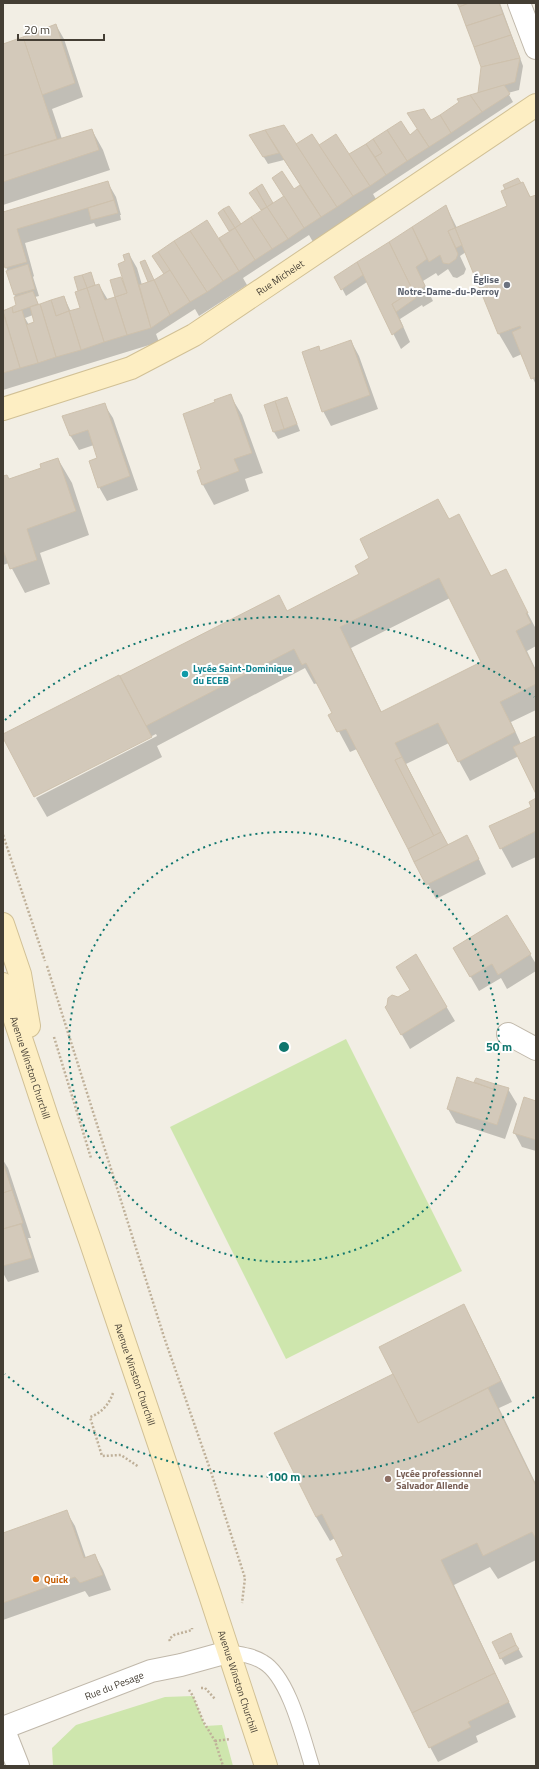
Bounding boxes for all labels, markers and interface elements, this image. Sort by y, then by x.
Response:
scale bar [18,16,104,42]
text: 20 m [24,20,50,39]
street label: Rue Michelet [253,256,308,299]
place label: Église Notre-Dame-du-Perroy [397,272,499,299]
marker: Église Notre-Dame-du-Perroy [502,280,512,290]
place label: Lycée Saint-Dominique du ECEB [193,661,292,688]
marker: Lycée Saint-Dominique du ECEB [180,669,190,679]
street label: Avenue Winston Churchill [6,1015,54,1121]
text: 50 m [486,1037,512,1056]
centre of rings [277,1040,291,1054]
street label: Avenue Winston Churchill [111,1321,159,1427]
place label: Lycée professionnel Salvador Allende [396,1466,482,1493]
text: 100 m [268,1467,300,1486]
marker: Lycée professionnel Salvador Allende [383,1474,393,1484]
place label: Quick [44,1572,69,1587]
marker: Quick [31,1574,41,1584]
street label: Avenue Winston Churchill [214,1628,262,1735]
street label: Rue du Pesage [82,1667,146,1704]

